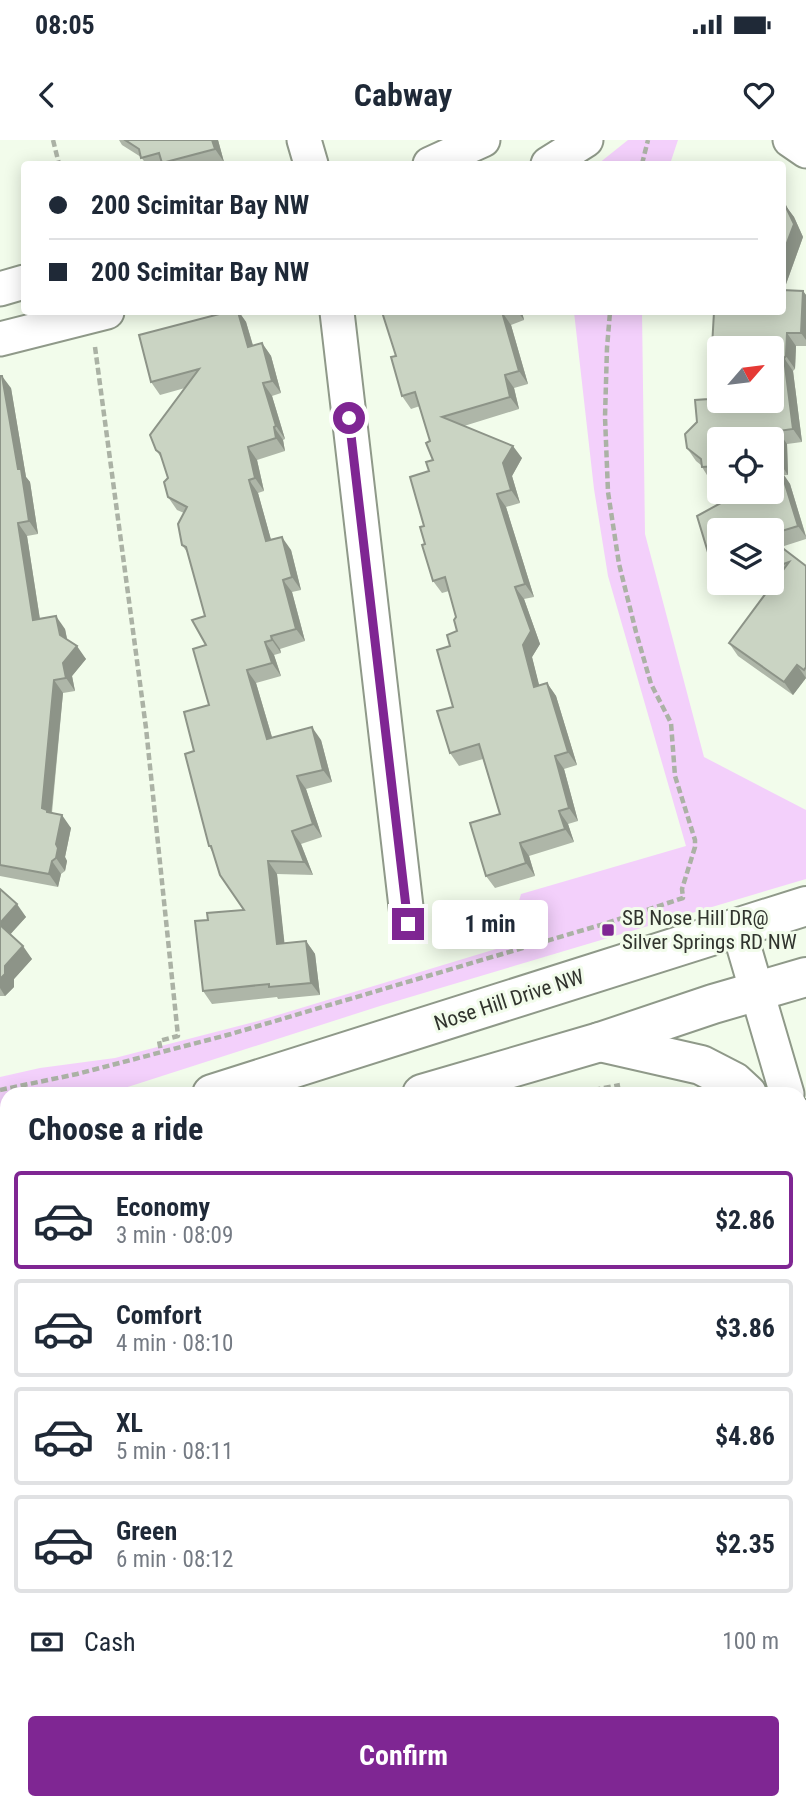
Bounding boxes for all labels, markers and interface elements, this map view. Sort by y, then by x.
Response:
text: 08:05 [35,10,95,40]
icon: back [28,76,66,114]
text: Cabway [354,76,452,114]
icon: heart [740,76,778,114]
text: 200 Scimitar Bay NW [91,190,309,220]
text: 200 Scimitar Bay NW [91,257,309,287]
north arrow [707,336,784,413]
map controls [707,336,784,595]
route start [333,402,365,434]
button: locate [707,427,784,504]
button: layers [707,518,784,595]
callout: 1 min [432,900,548,948]
place label: SB Nose Hill DR@ Silver Springs RD NW [622,906,797,954]
route end [392,908,424,940]
text: 1 min [464,911,516,938]
marker: SB Nose Hill DR@ Silver Springs RD NW [600,922,616,938]
street label: Nose Hill Drive NW [431,965,587,1035]
text: Choose a ride [28,1110,203,1148]
icon: car [32,1189,95,1252]
text: Economy [116,1192,210,1222]
text: $2.86 [715,1205,775,1235]
text: 3 min · 08:09 [116,1222,233,1249]
icon: car [32,1297,95,1360]
text: Comfort [116,1300,202,1330]
text: $3.86 [715,1313,775,1343]
text: 4 min · 08:10 [116,1330,233,1357]
icon: car [32,1405,95,1468]
text: XL [116,1408,143,1438]
text: $4.86 [715,1421,775,1451]
text: 5 min · 08:11 [116,1438,233,1465]
icon: car [32,1513,95,1576]
text: Green [116,1516,177,1546]
text: $2.35 [715,1529,775,1559]
text: 6 min · 08:12 [116,1546,233,1573]
icon: cash [28,1623,66,1661]
text: Cash [84,1627,136,1657]
text: 100 m [722,1628,779,1655]
button: Confirm [28,1716,779,1796]

